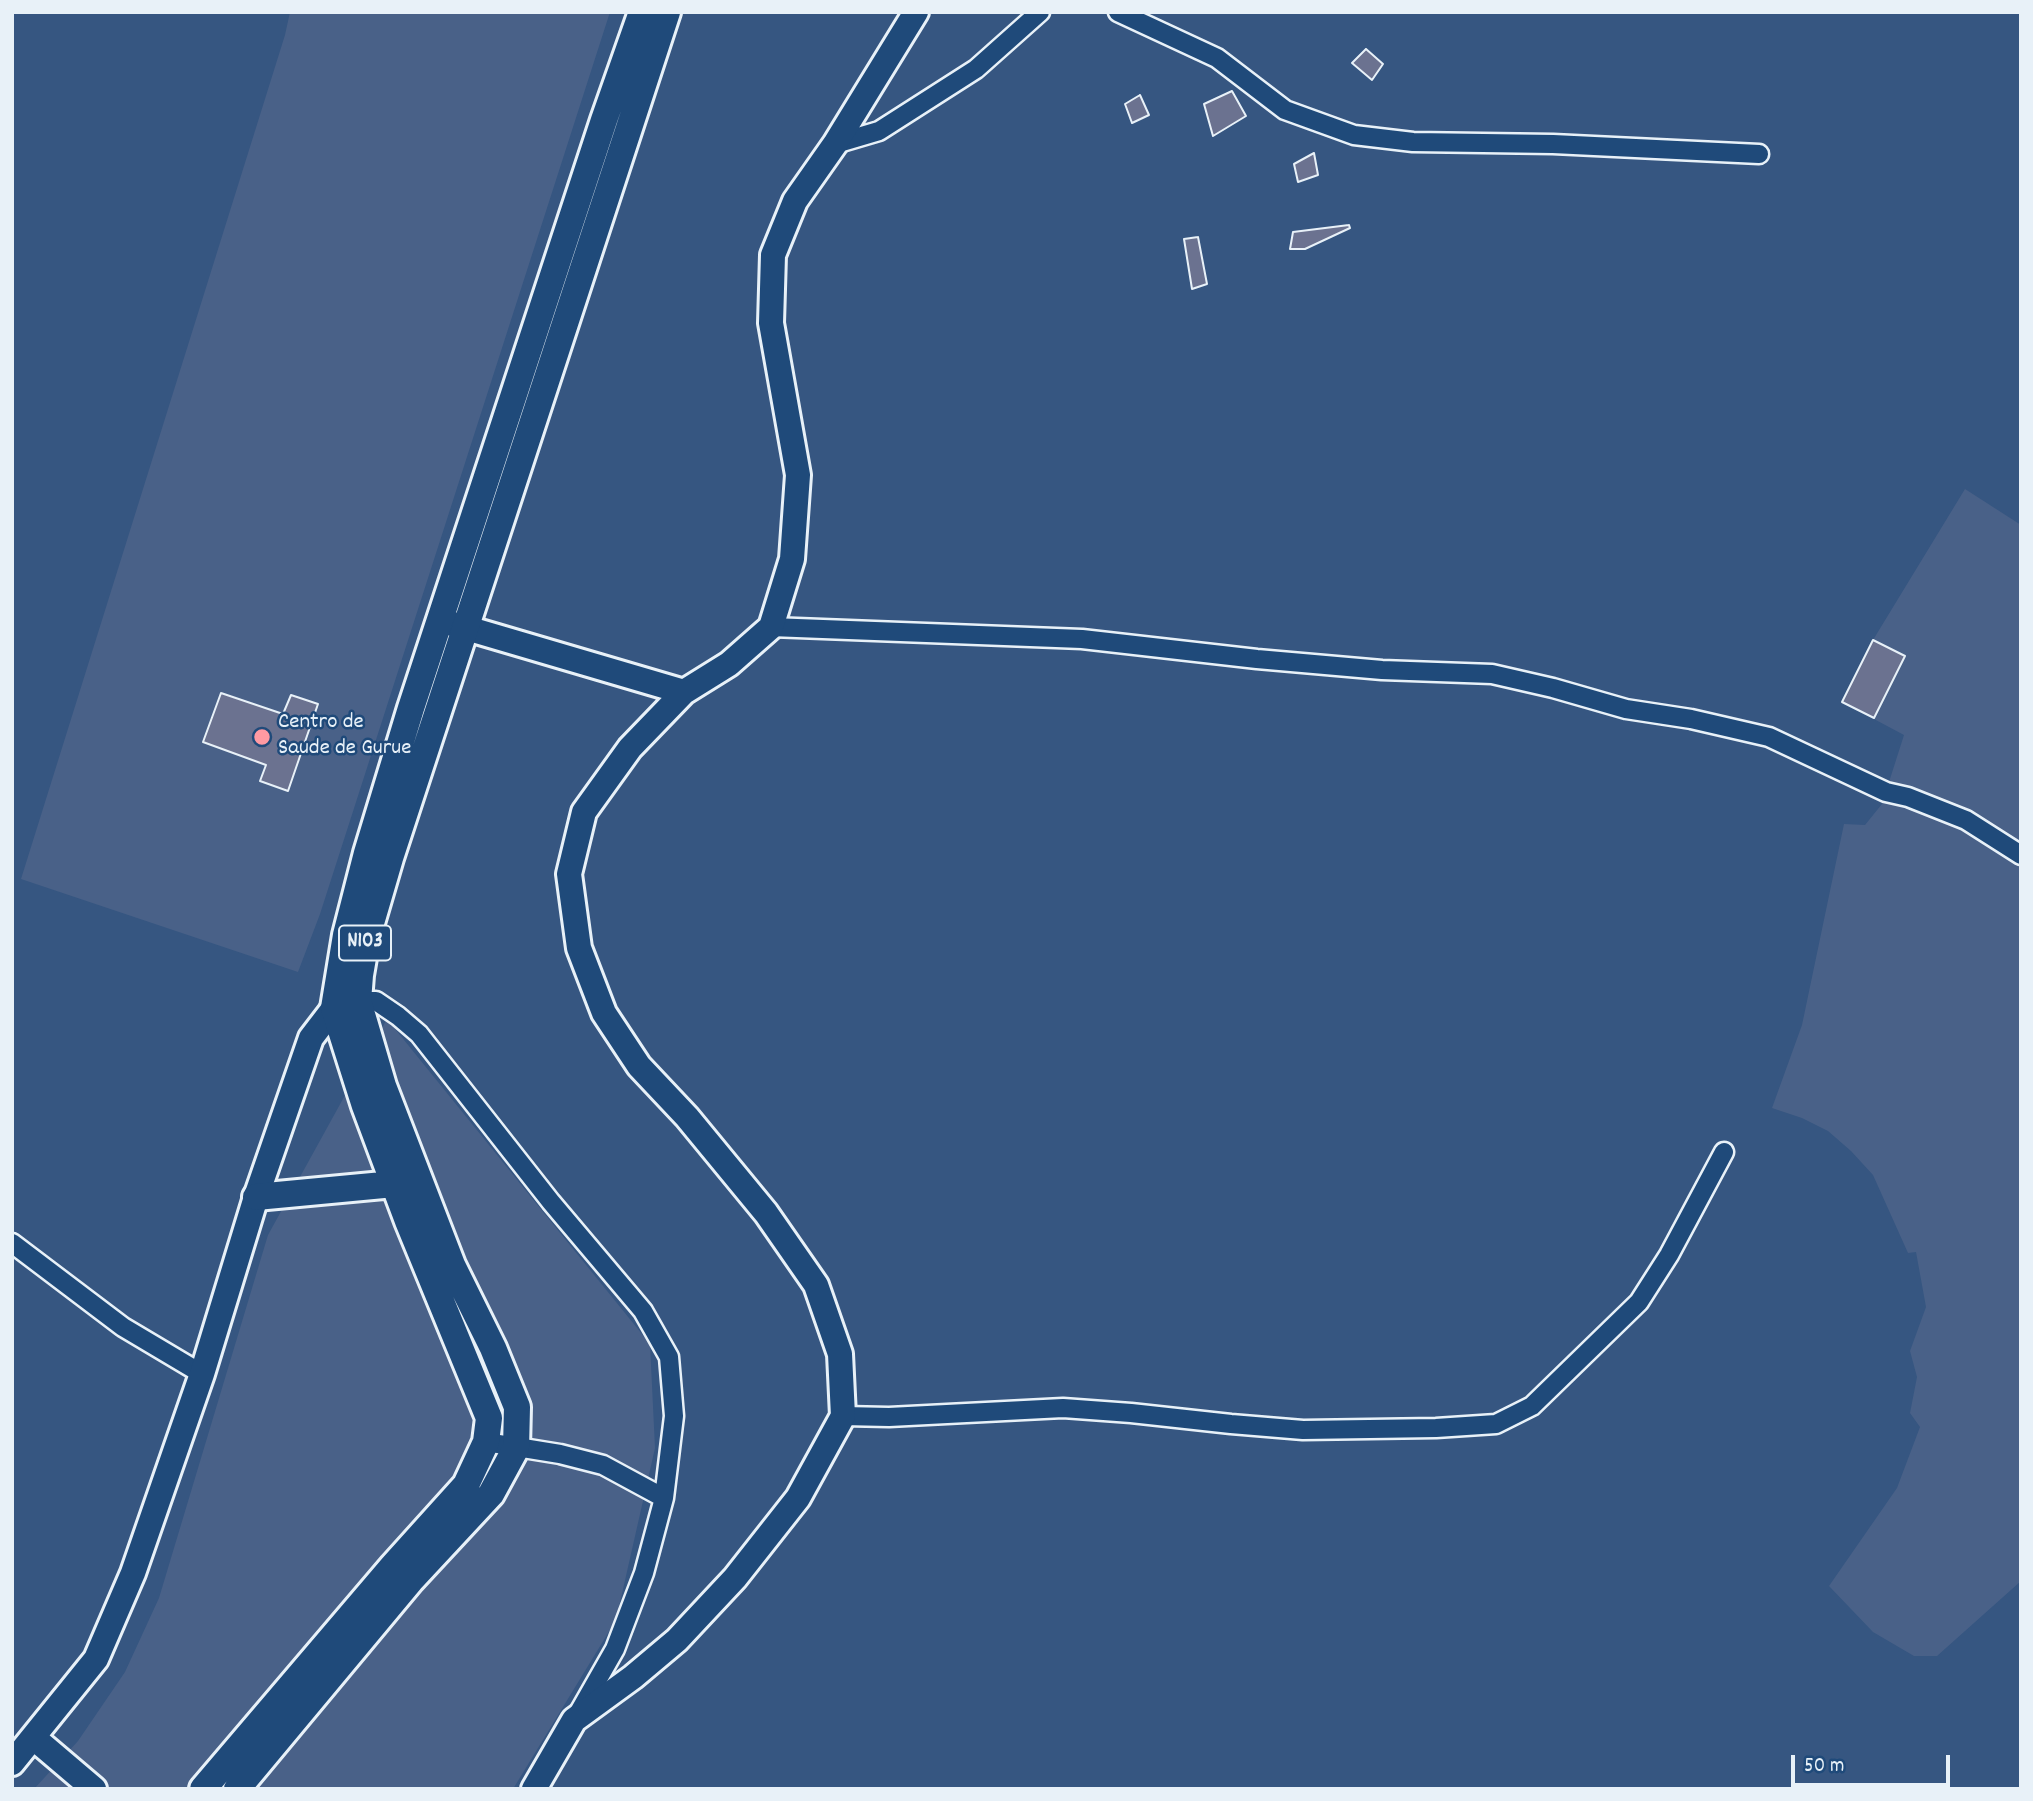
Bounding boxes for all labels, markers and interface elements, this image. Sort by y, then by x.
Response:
place label: Centro de Saude de Gurue [278,710,411,764]
marker: Centro de Saude de Gurue [252,727,272,747]
road number: N103 [339,926,391,960]
scale bar [1795,1742,1954,1786]
text: 50 m [1804,1752,1844,1782]

